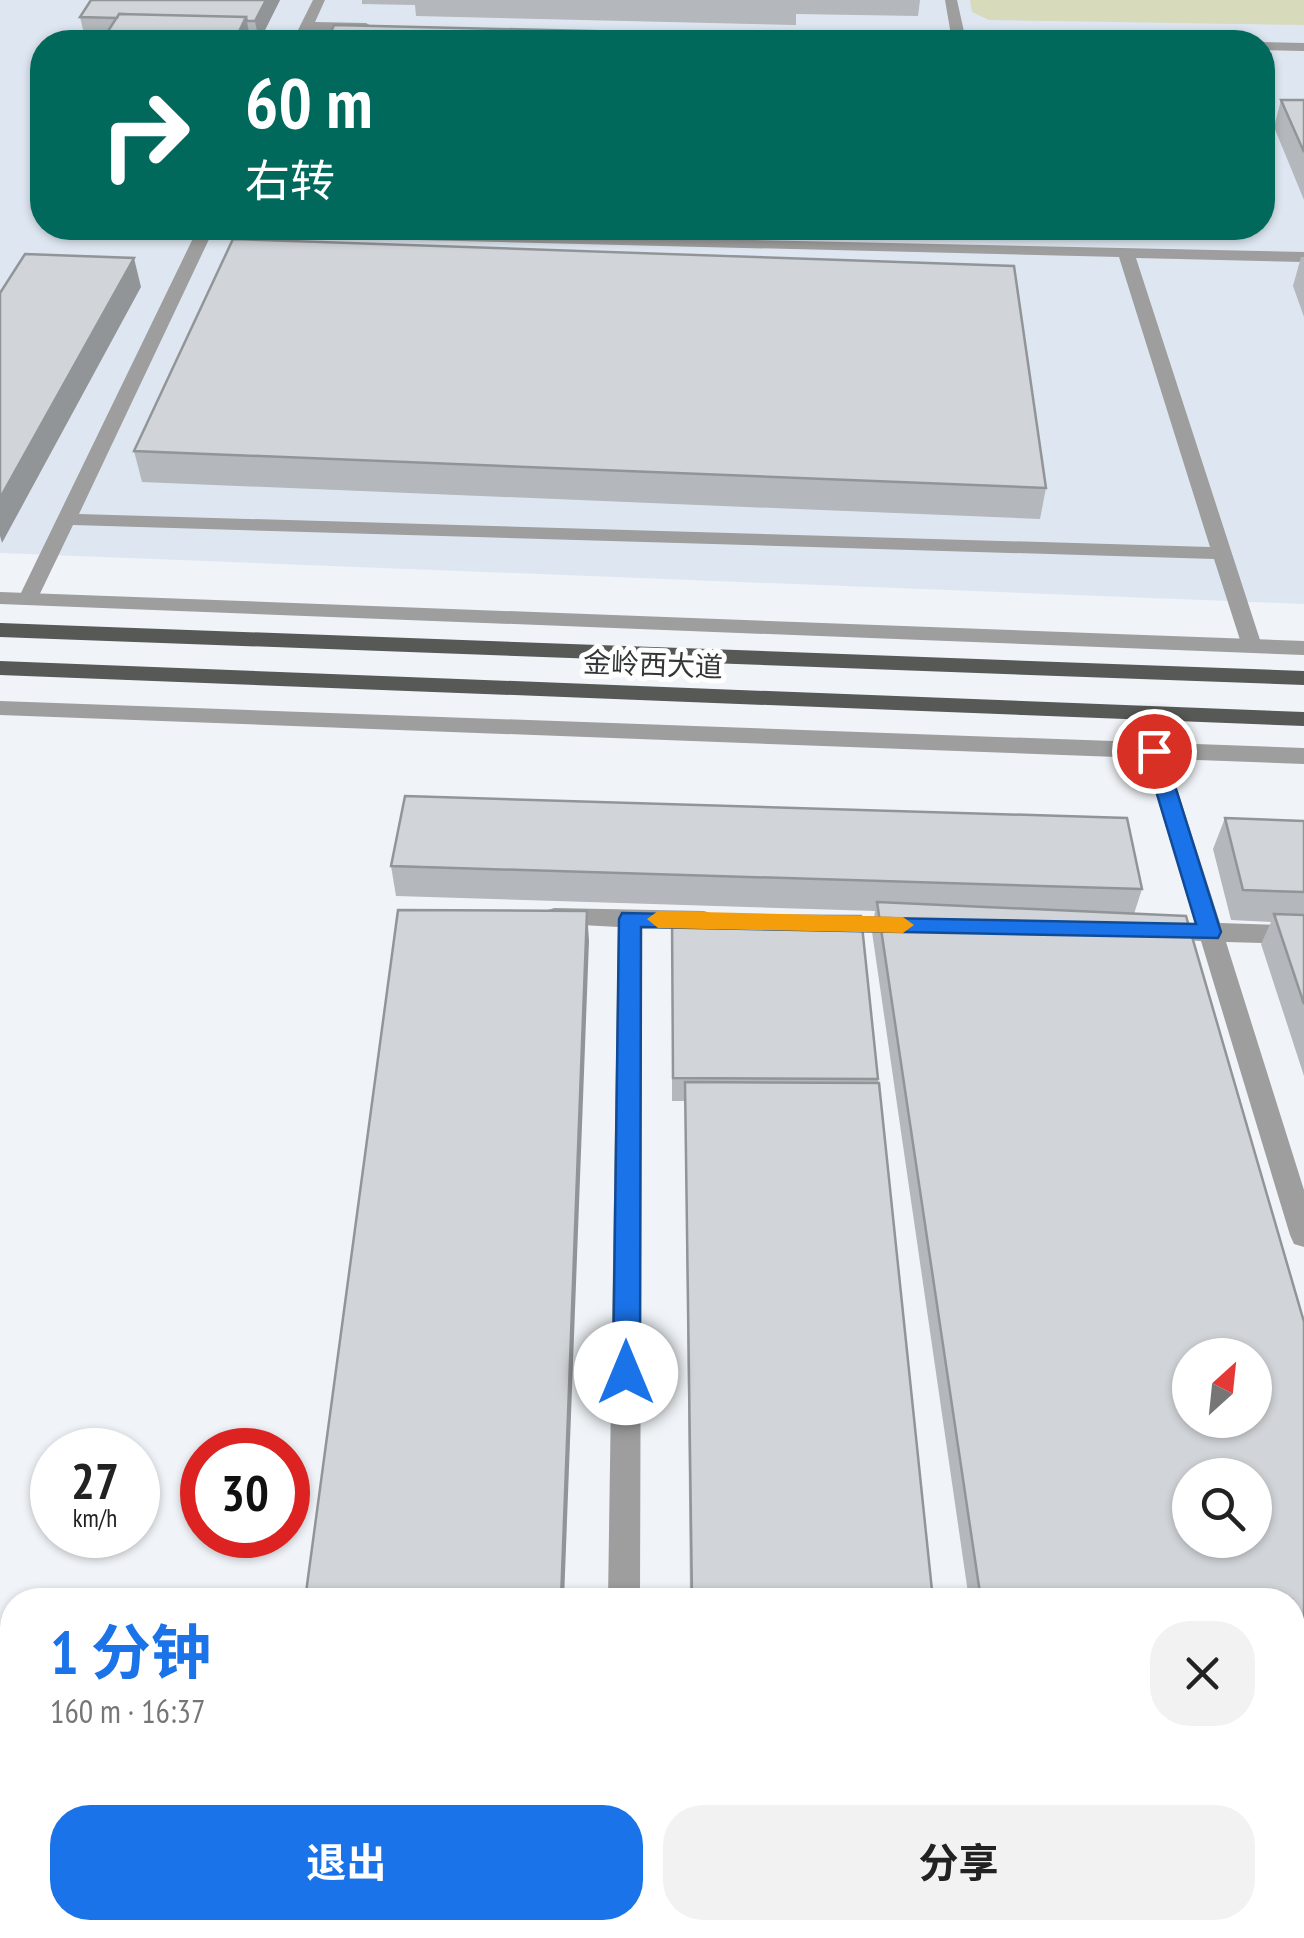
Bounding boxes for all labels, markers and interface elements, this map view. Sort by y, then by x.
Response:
text: 60 m [245,57,373,147]
icon: right [80,70,210,200]
text: 右转 [245,151,335,209]
street label: 金岭西大道 [582,643,724,685]
pin [1112,709,1197,794]
icon: arrive [1127,724,1182,779]
position arrow [574,1321,678,1425]
north arrow [1172,1338,1272,1438]
map controls [1172,1338,1272,1558]
speed limit sign: 30 [180,1428,310,1558]
text: 27 [71,1448,119,1513]
button: search [1172,1458,1272,1558]
text: km/h [73,1502,117,1534]
text: 1 分钟 [50,1613,211,1691]
button: close [1150,1621,1255,1726]
text: 160 m · 16:37 [50,1690,205,1732]
button: 退出 [50,1805,643,1920]
button: 分享 [663,1805,1255,1920]

